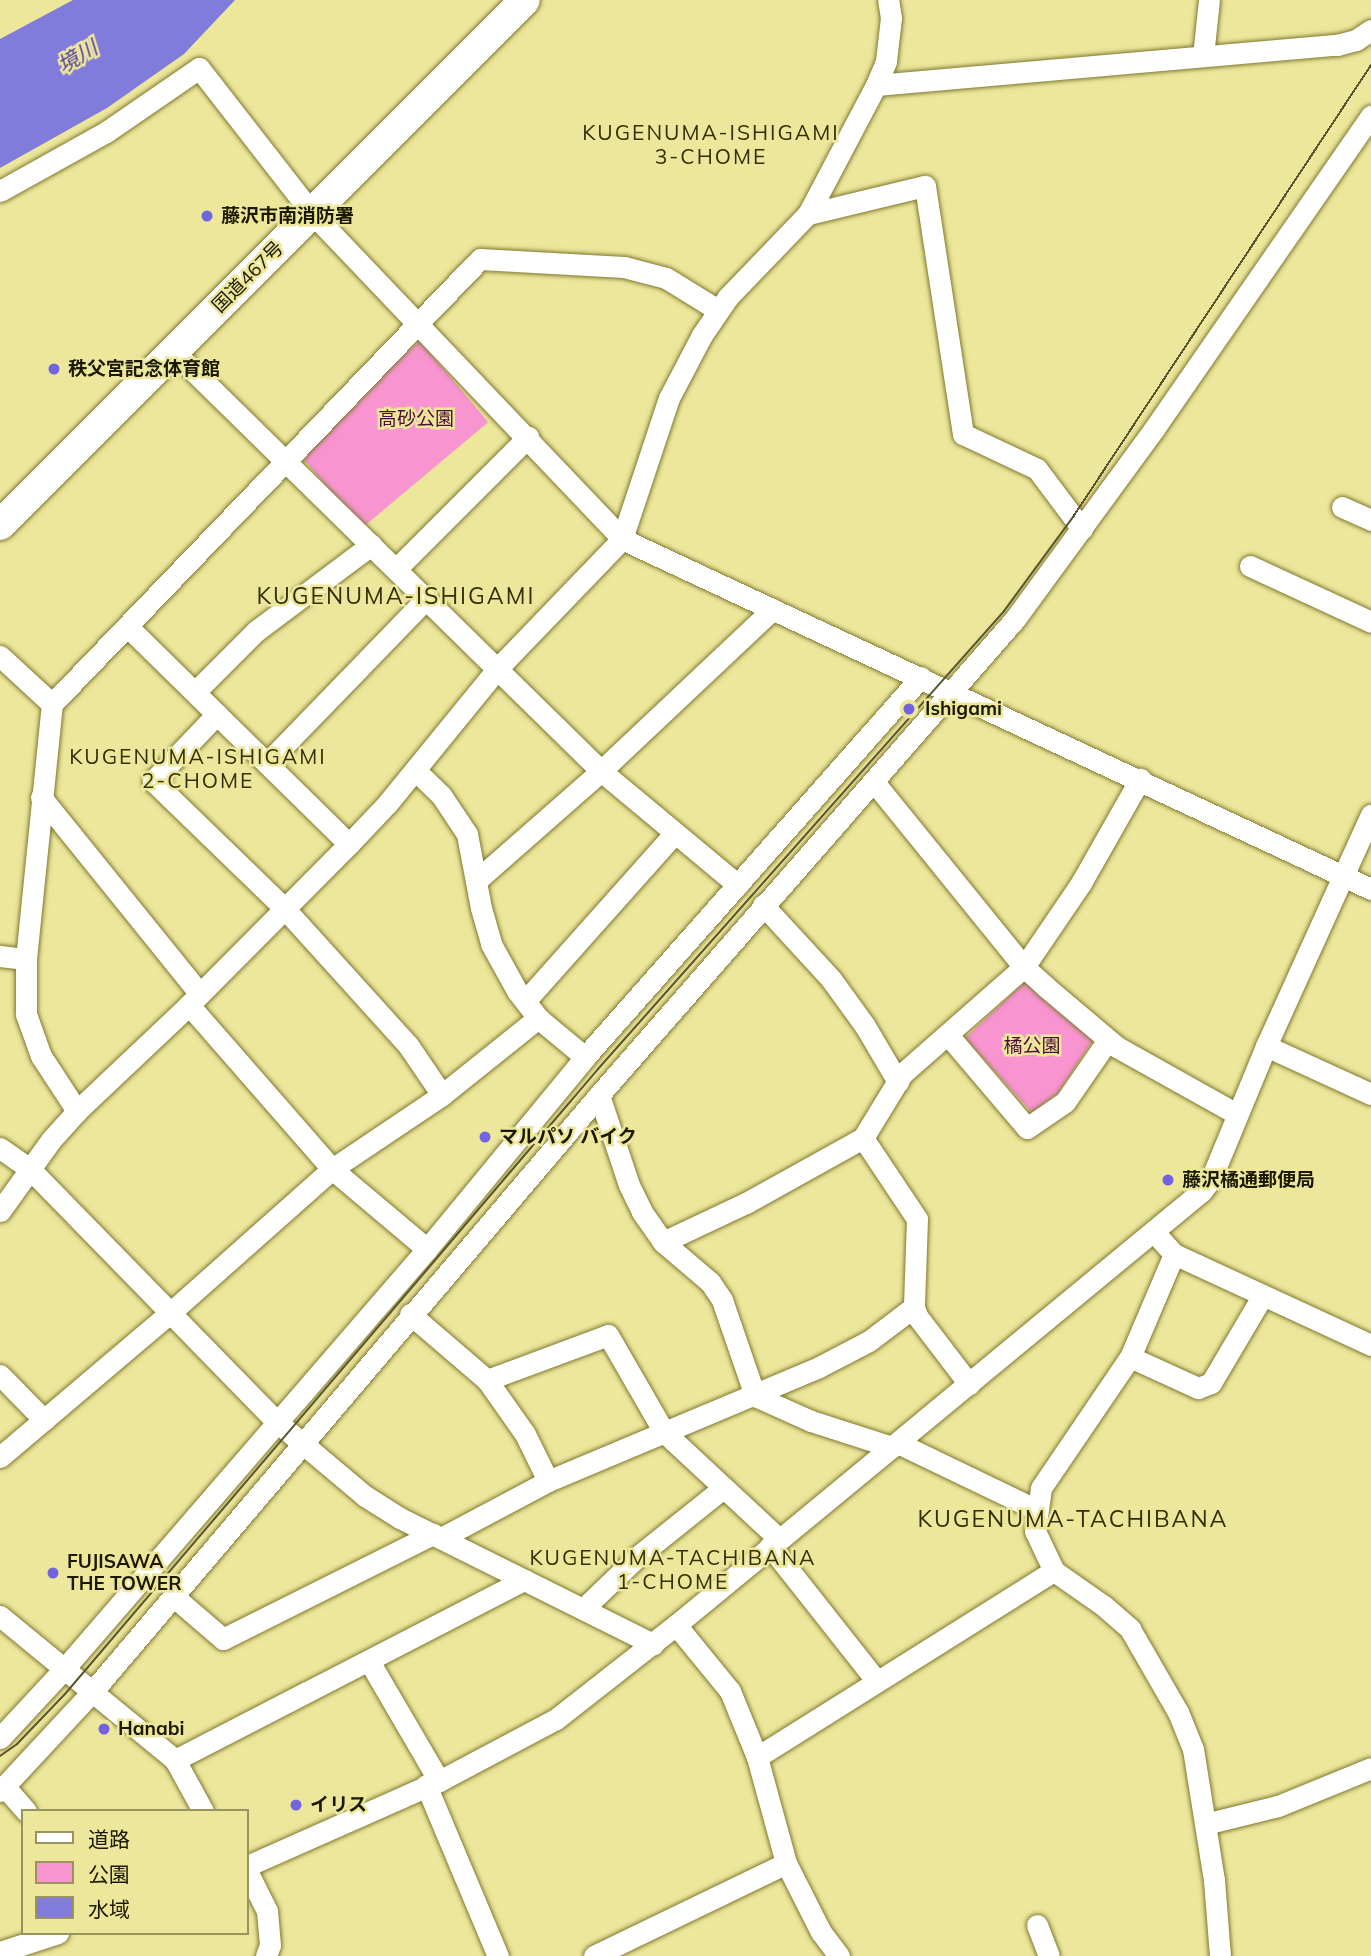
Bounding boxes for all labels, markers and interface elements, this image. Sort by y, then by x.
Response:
water label: 境川 [53,34,101,78]
district label: KUGENUMA-ISHIGAMI 3-CHOME [584,119,838,169]
place label: 藤沢市南消防署 [221,205,354,227]
marker: 藤沢市南消防署 [199,208,215,224]
street label: 国道467号 [208,237,288,317]
place label: 秩父宮記念体育館 [68,358,220,380]
marker: 秩父宮記念体育館 [46,361,62,377]
park label: 高砂公園 [378,408,454,430]
district label: KUGENUMA-ISHIGAMI [259,582,533,610]
place label: Ishigami [925,698,1002,720]
marker: Ishigami [899,699,919,719]
district label: KUGENUMA-ISHIGAMI 2-CHOME [71,743,325,793]
park label: 橘公園 [1004,1035,1060,1057]
place label: マルパソ バイク [499,1126,637,1148]
marker: マルパソ バイク [477,1129,493,1145]
place label: 藤沢橘通郵便局 [1182,1169,1315,1191]
marker: 藤沢橘通郵便局 [1160,1172,1176,1188]
district label: KUGENUMA-TACHIBANA [920,1505,1226,1533]
district label: KUGENUMA-TACHIBANA 1-CHOME [532,1544,814,1594]
place label: FUJISAWA THE TOWER [67,1551,181,1595]
marker: FUJISAWA THE TOWER [45,1565,61,1581]
place label: Hanabi [118,1718,184,1740]
marker: Hanabi [96,1721,112,1737]
place label: イリス [310,1794,367,1816]
marker: イリス [288,1797,304,1813]
legend [21,1809,248,1935]
text: 道路 [88,1826,130,1852]
text: 公園 [88,1861,130,1887]
text: 水域 [88,1896,130,1922]

